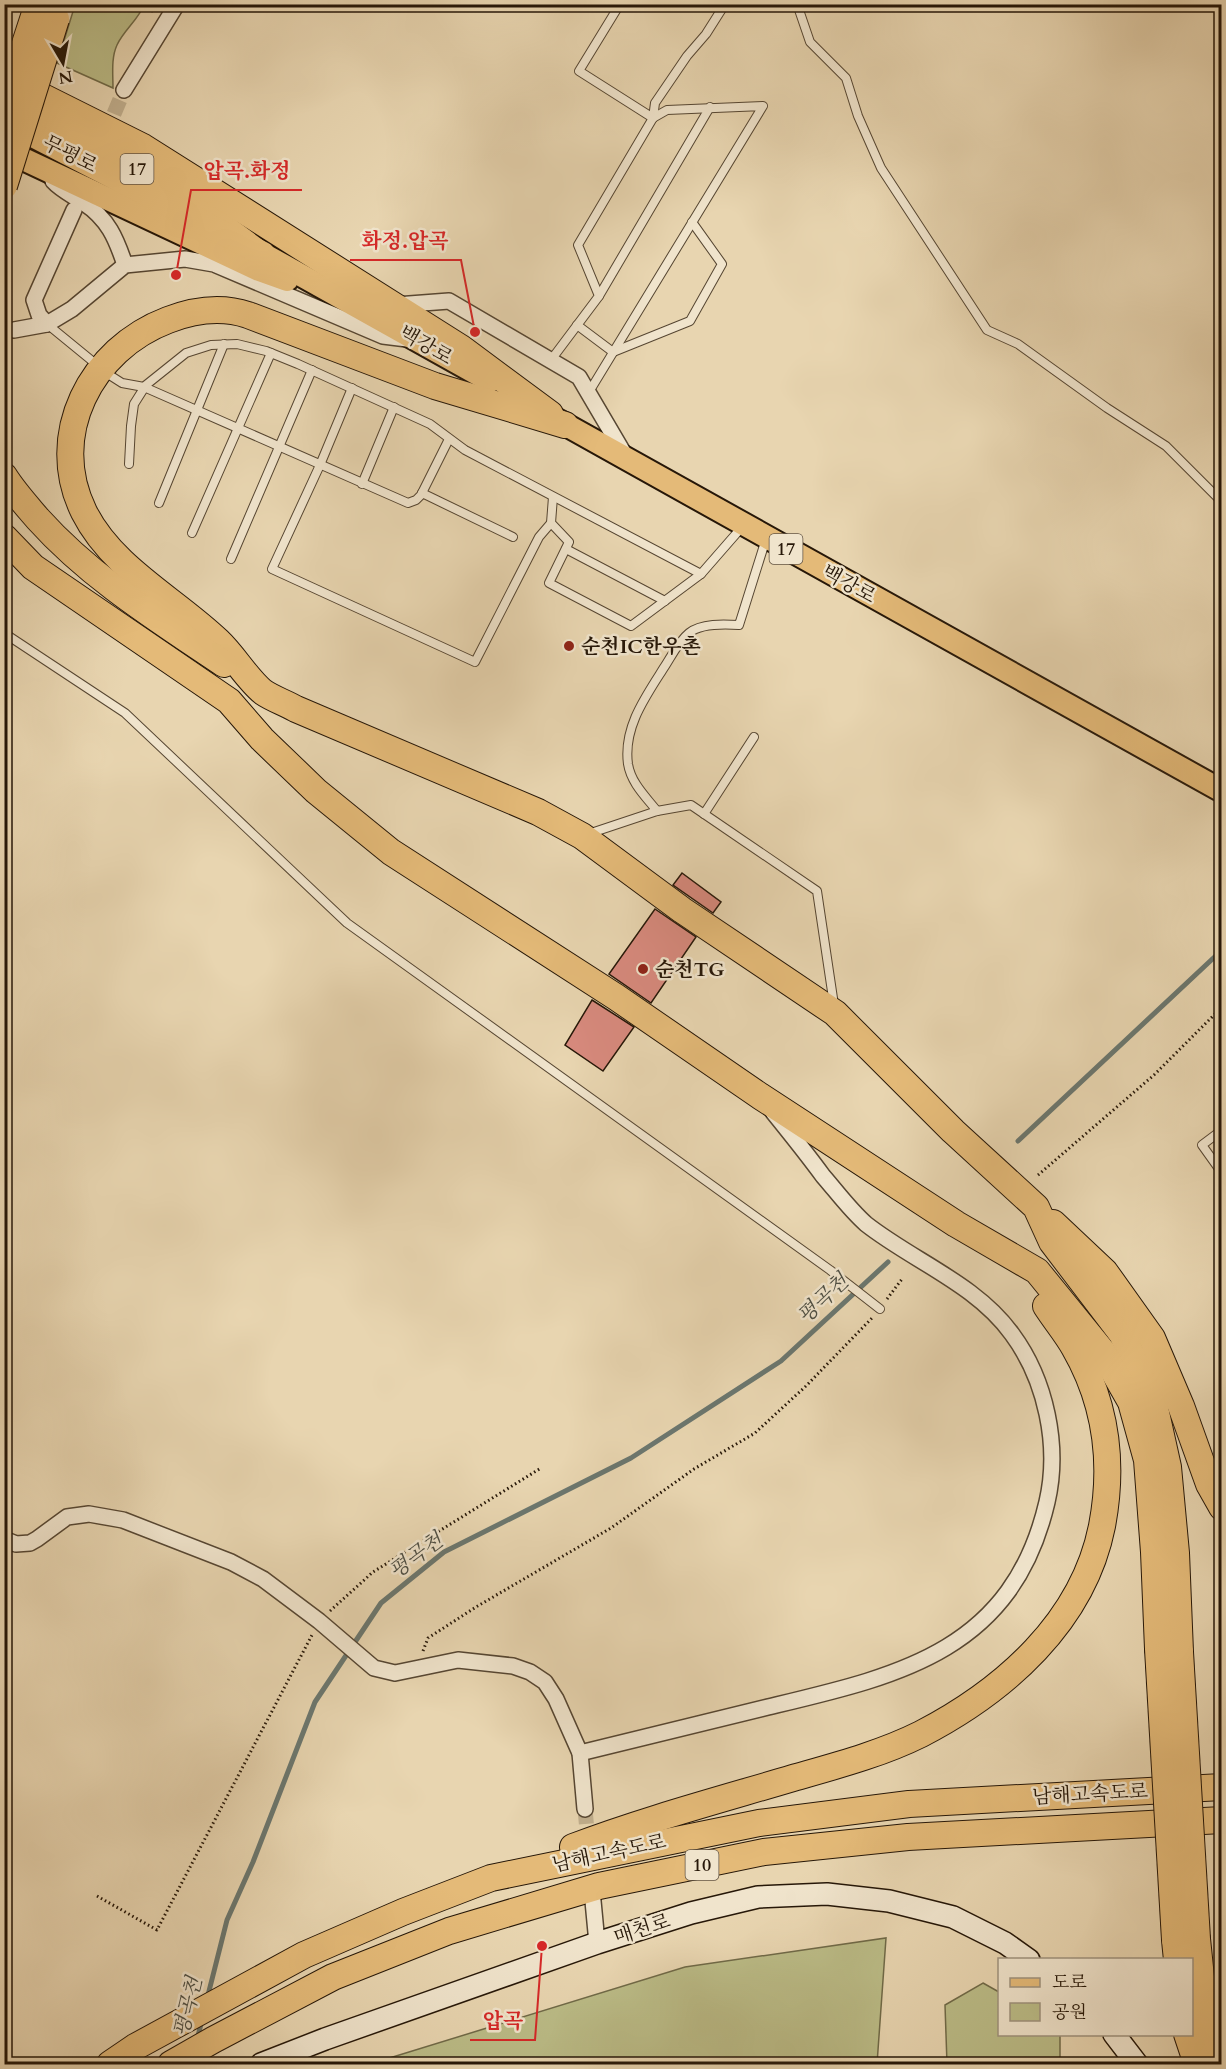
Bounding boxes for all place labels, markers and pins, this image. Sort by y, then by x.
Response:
callout: 압곡.화정 [191,151,302,190]
callout: 화정.압곡 [350,221,461,260]
place label: 순천IC한우촌 [581,633,701,660]
marker: 순천IC한우촌 [562,639,576,653]
place label: 순천TG [655,956,725,983]
marker: 순천TG [636,962,650,976]
callout: 압곡 [470,2001,535,2040]

